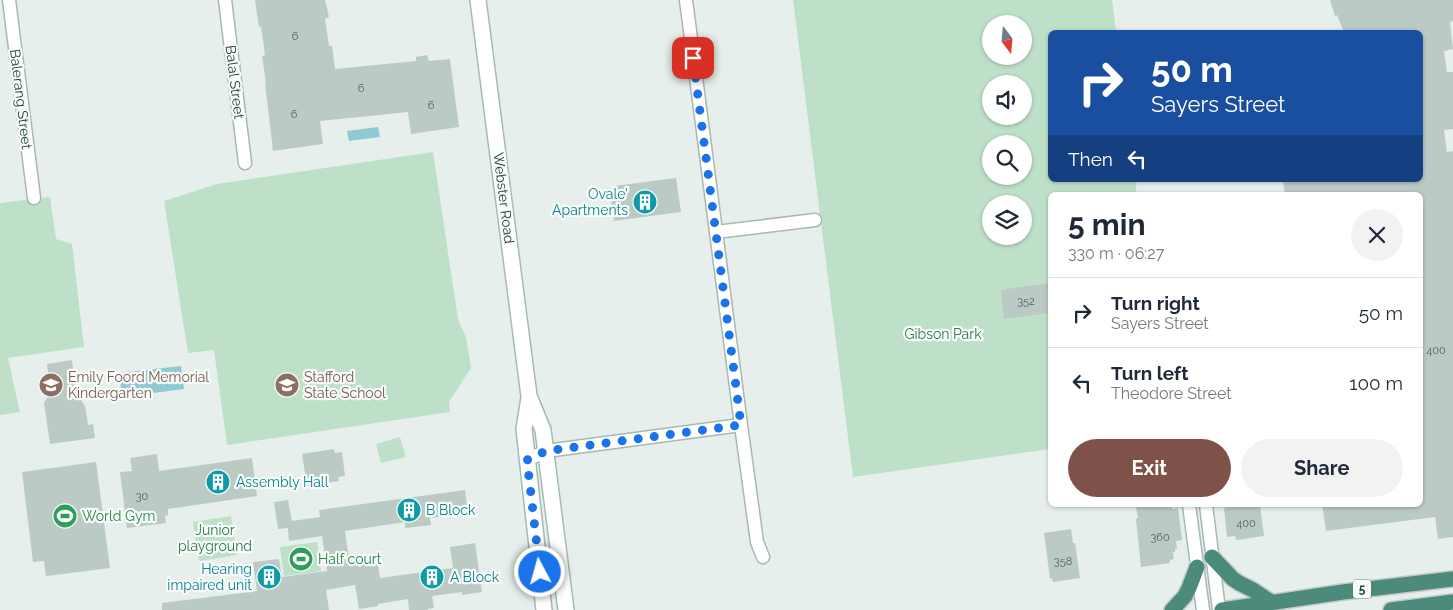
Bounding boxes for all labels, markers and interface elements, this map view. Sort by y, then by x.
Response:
north arrow [982,15,1032,65]
map controls [982,15,1032,245]
house number: 6 [292,30,299,43]
pin [672,37,714,79]
street label: Balal Street [223,44,247,120]
icon: arrive [679,44,707,72]
street label: Balerang Street [7,48,35,150]
text: 50 m [1151,49,1233,90]
icon: right [1068,50,1133,115]
button: sound [982,75,1032,125]
house number: 6 [358,82,365,95]
text: Sayers Street [1151,91,1285,117]
house number: 6 [428,99,435,112]
house number: 6 [291,108,298,121]
button: search [982,135,1032,185]
icon: left [1123,145,1151,173]
text: Then [1068,148,1113,170]
street label: Webster Road [490,151,518,245]
place label: Ovale' Apartments [552,186,628,218]
building icon: Ovale' Apartments [632,189,658,215]
button: layers [982,195,1032,245]
text: 5 min [1068,207,1146,242]
button: close [1351,209,1403,261]
text: 330 m · 06:27 [1068,244,1164,263]
text: Turn right [1111,292,1200,314]
house number: 352 [1017,295,1035,308]
icon: right [1068,299,1096,327]
text: 50 m [1359,302,1403,324]
text: Sayers Street [1111,314,1209,333]
park label: Gibson Park [904,326,982,342]
house number: 400 [1426,344,1446,357]
text: Turn left [1111,362,1188,384]
place label: Emily Foord Memorial Kindergarten [68,369,209,401]
place label: Stafford State School [304,369,386,401]
icon: left [1068,369,1096,397]
school or university icon: Emily Foord Memorial Kindergarten [38,372,64,398]
school or university icon: Stafford State School [274,372,300,398]
text: 100 m [1349,372,1403,394]
text: Theodore Street [1111,384,1232,403]
button: Exit [1068,439,1231,497]
button: Share [1241,439,1403,497]
building icon: Assembly Hall [205,469,231,495]
place label: Assembly Hall [236,474,329,490]
house number: 30 [136,490,149,503]
building icon: B Block [396,497,422,523]
place label: B Block [426,502,476,518]
sports icon: World Gym [52,503,78,529]
place label: World Gym [82,508,155,524]
house number: 400 [1236,517,1256,530]
park label: Junior playground [178,522,252,554]
house number: 360 [1150,531,1170,544]
position arrow [513,545,565,597]
sports icon: Half court [288,546,314,572]
place label: Half court [318,551,382,567]
house number: 358 [1054,555,1072,568]
place label: Hearing impaired unit [167,561,252,593]
building icon: Hearing impaired unit [256,564,282,590]
building icon: A Block [419,564,445,590]
place label: A Block [450,569,500,585]
road number: 5 [1353,580,1371,598]

